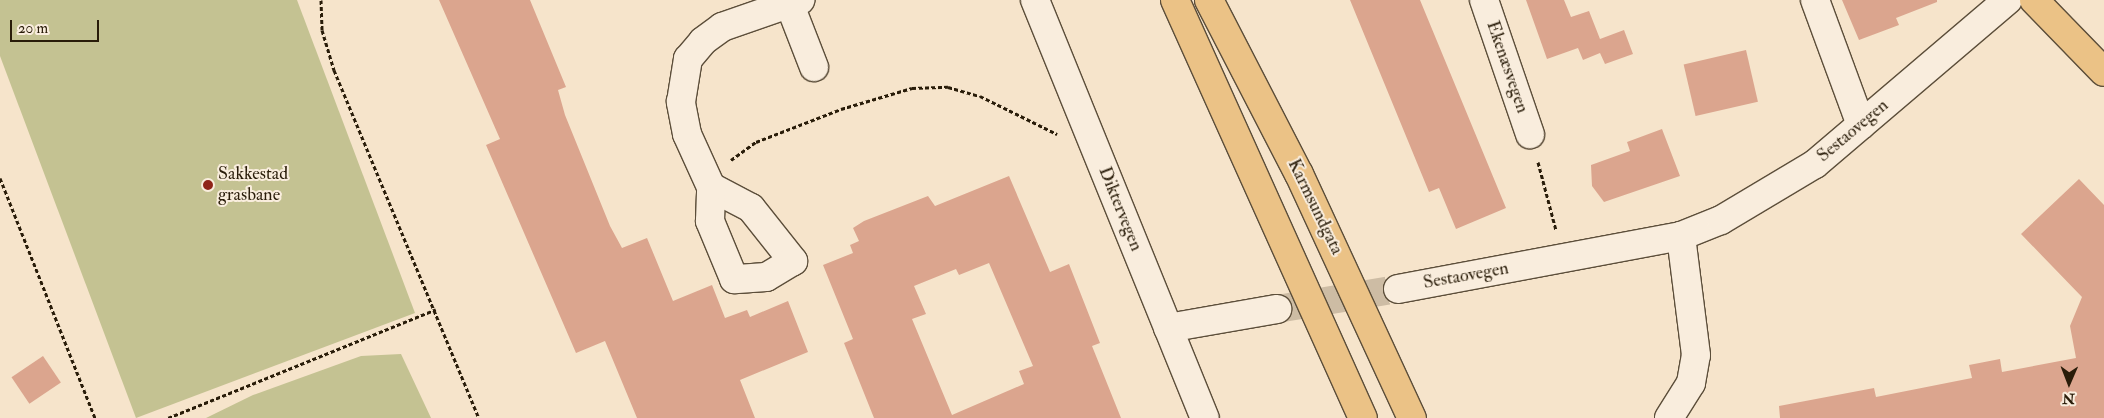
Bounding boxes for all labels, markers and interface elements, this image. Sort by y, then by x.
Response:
scale bar [12,10,101,42]
street label: Ekenæsvegen [1481,18,1533,116]
text: 20 m [18,19,48,38]
street label: Sestaovegen [1813,95,1893,167]
street label: Karmsundgata [1283,156,1347,258]
place label: Sakkestad grasbane [218,164,288,206]
street label: Diktervegen [1093,164,1147,254]
marker: Sakkestad grasbane [202,179,214,191]
street label: Sestaovegen [1422,258,1510,294]
north arrow [2044,358,2094,408]
text: N [2062,390,2075,407]

